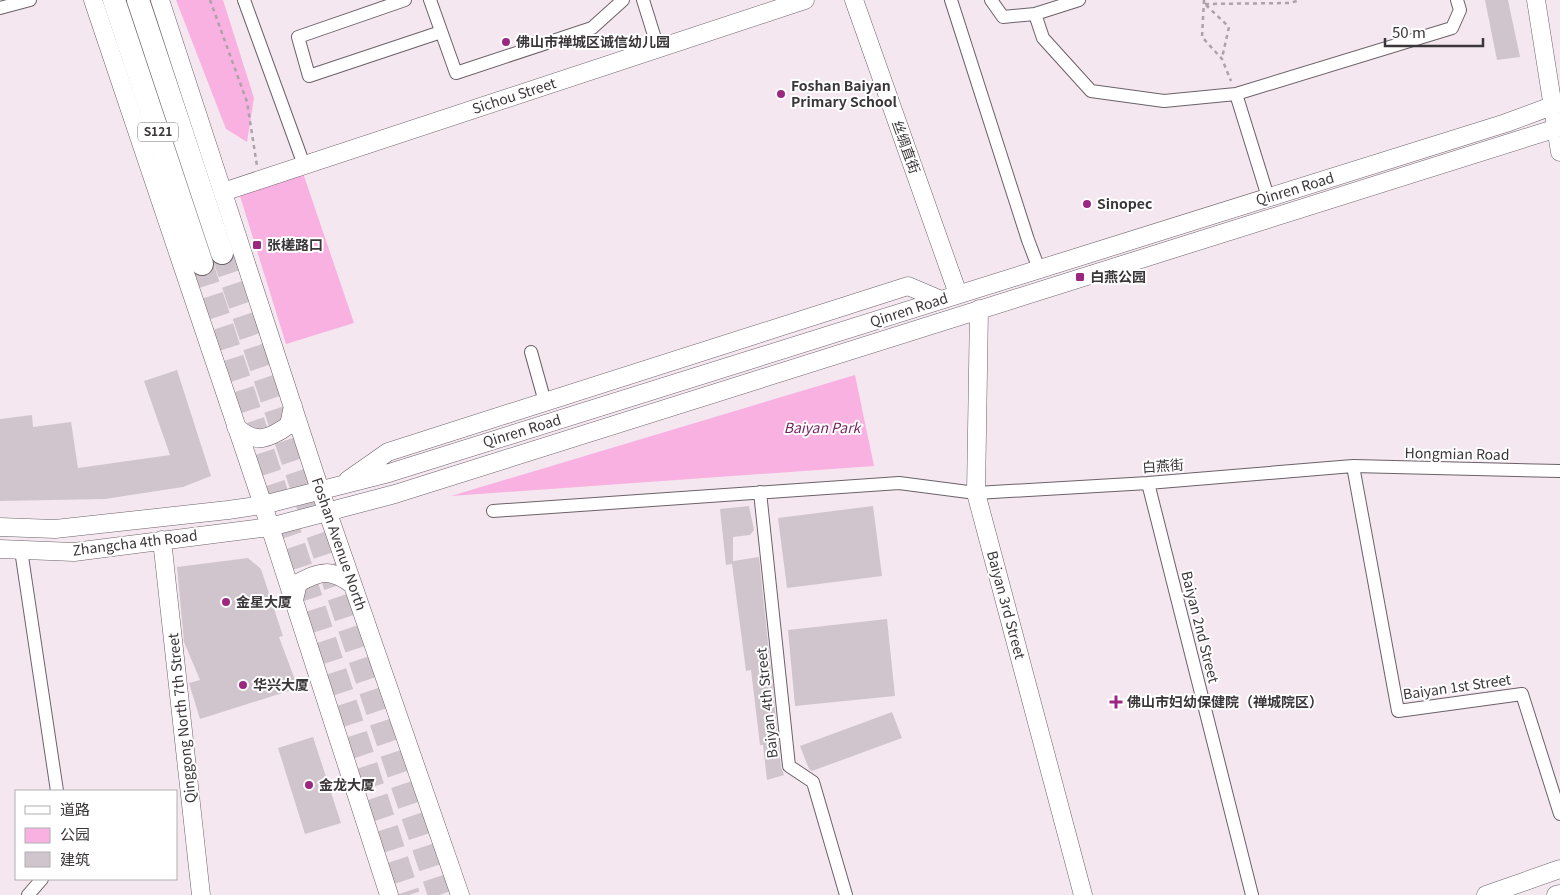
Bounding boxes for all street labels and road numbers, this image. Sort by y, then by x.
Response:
street label: Sichou Street [469,72,559,118]
street label: 丝绸直街 [888,117,926,176]
road number: S121 [138,122,178,142]
street label: Qinren Road [1253,167,1336,209]
street label: Qinren Road [867,287,950,331]
street label: Qinren Road [480,409,563,451]
street label: Hongmian Road [1404,442,1510,464]
street label: 白燕街 [1141,454,1185,476]
street label: Foshan Avenue North [308,474,372,613]
street label: Zhangcha 4th Road [71,524,199,560]
street label: Baiyan 3rd Street [983,548,1031,662]
street label: Baiyan 2nd Street [1177,569,1225,685]
street label: Qinggong North 7th Street [162,631,200,804]
street label: Baiyan 4th Street [750,646,782,759]
street label: Baiyan 1st Street [1402,668,1513,703]

